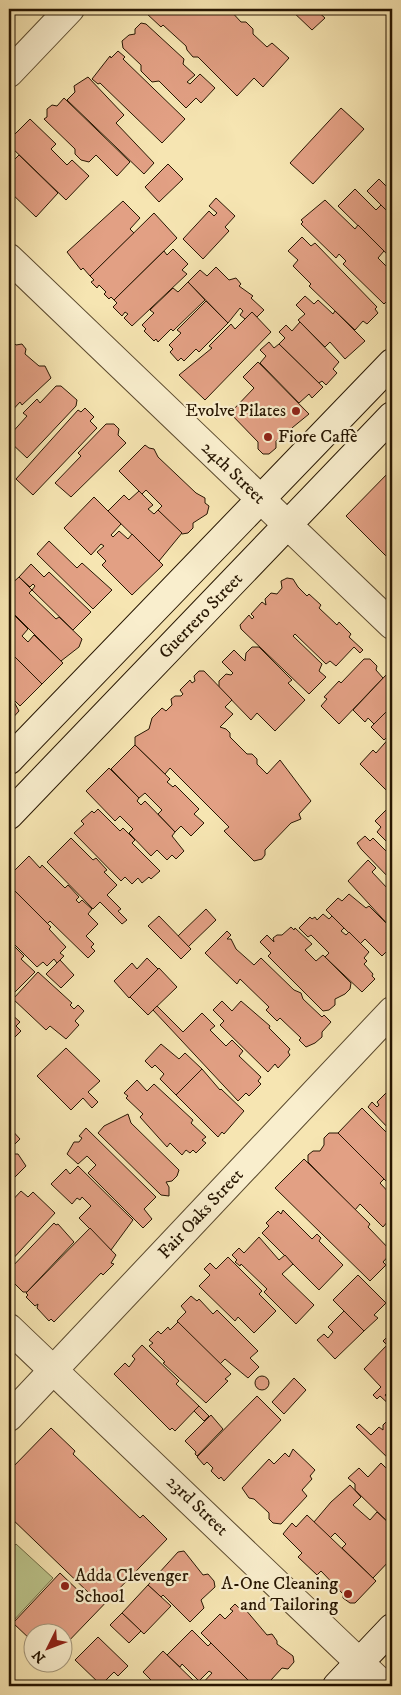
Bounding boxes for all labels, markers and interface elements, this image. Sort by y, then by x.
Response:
place label: Evolve Pilates [185,400,286,422]
marker: Evolve Pilates [290,405,302,417]
place label: Fiore Caffè [278,426,357,448]
marker: Fiore Caffè [262,431,274,443]
street label: 24th Street [196,437,270,509]
street label: Guerrero Street [154,568,248,664]
street label: Fair Oaks Street [154,1164,248,1264]
street label: 23rd Street [161,1471,233,1541]
place label: Adda Clevenger School [75,1565,189,1608]
place label: A-One Cleaning and Tailoring [221,1573,338,1616]
marker: Adda Clevenger School [59,1580,71,1592]
marker: A-One Cleaning and Tailoring [342,1588,354,1600]
north arrow [22,1622,72,1672]
text: N [28,1645,50,1666]

